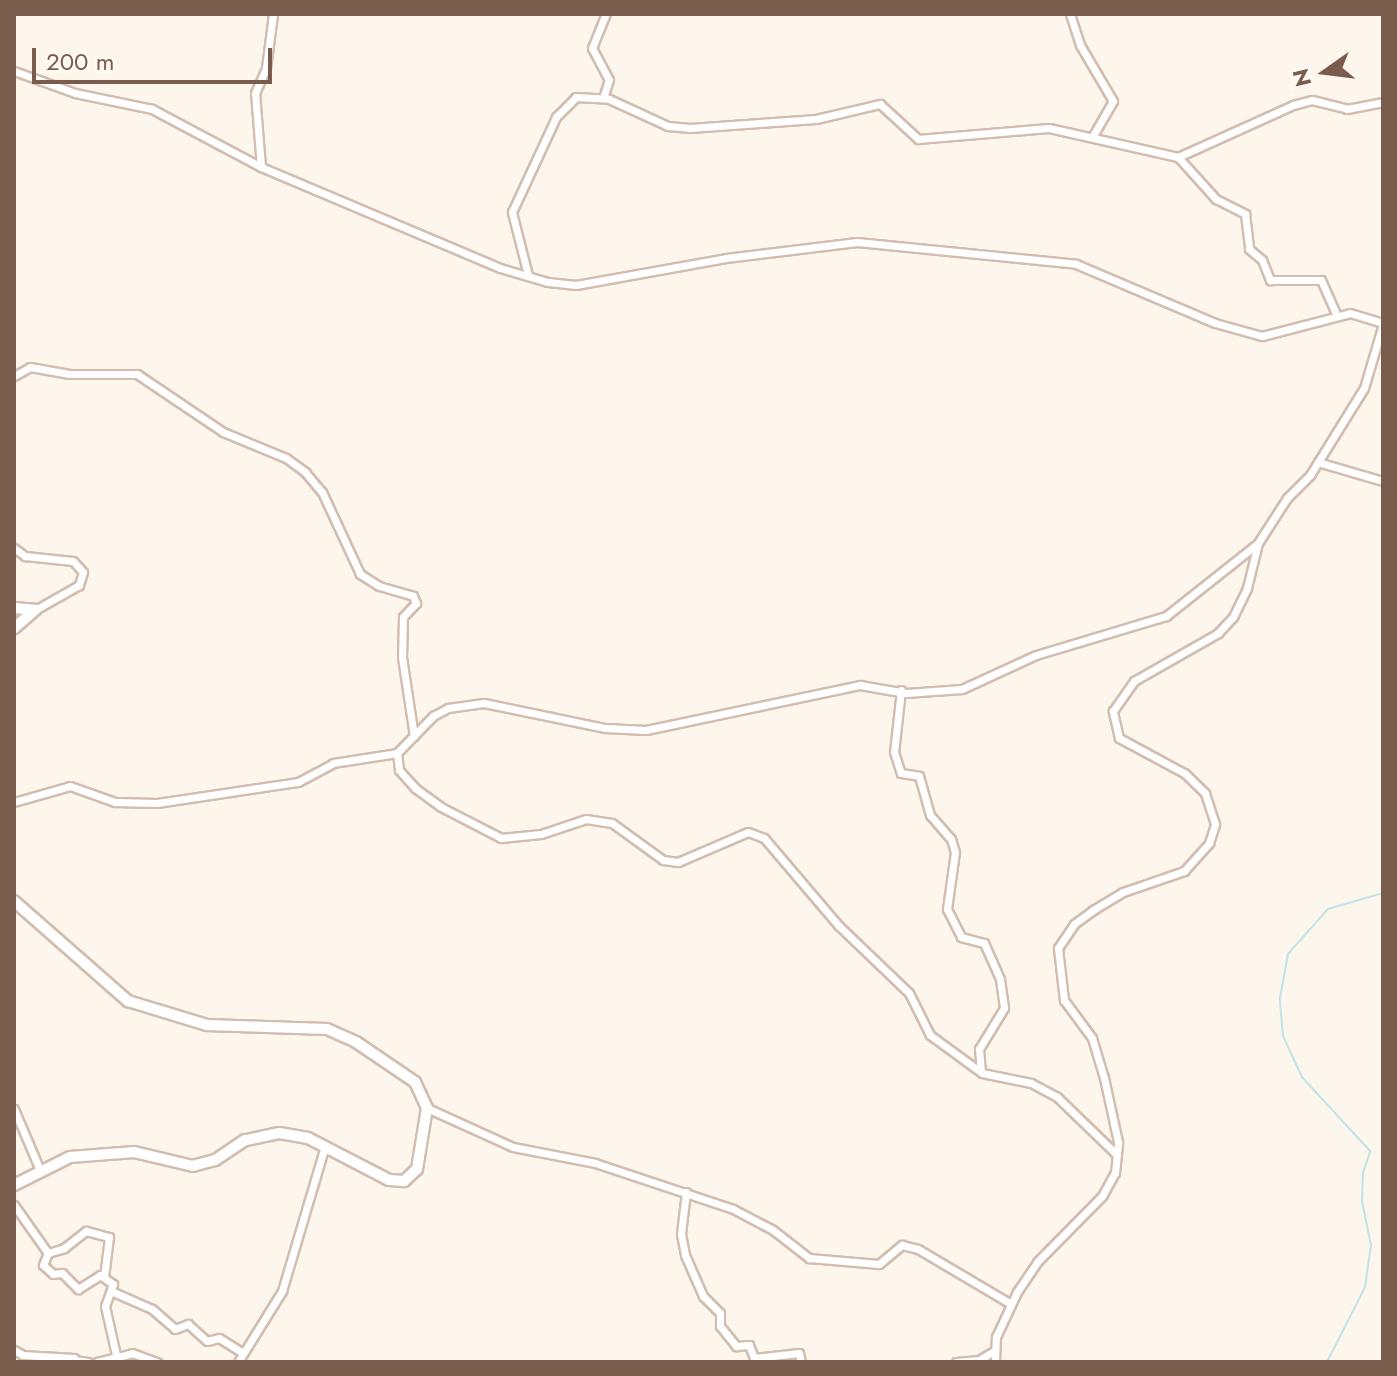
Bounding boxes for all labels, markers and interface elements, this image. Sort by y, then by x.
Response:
scale bar [36,32,276,82]
north arrow [1285,32,1365,112]
text: 200 m [46,44,114,79]
text: N [1284,65,1319,90]

